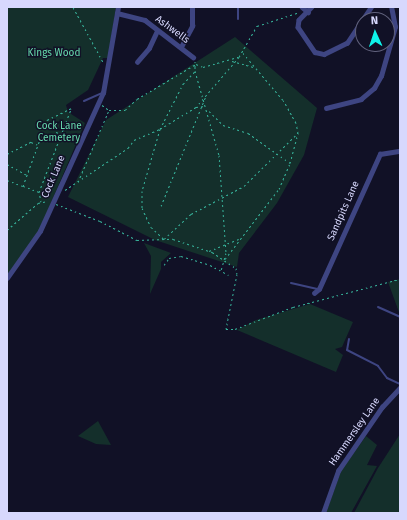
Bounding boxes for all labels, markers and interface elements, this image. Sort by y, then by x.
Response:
north arrow [355,12,395,52]
street label: Ashwells [153,14,191,46]
text: N [370,14,378,27]
park label: Kings Wood [28,48,80,60]
park label: Cock Lane Cemetery [36,120,82,144]
street label: Cock Lane [40,154,68,200]
street label: Sandpits Lane [325,179,363,243]
street label: Hammersley Lane [327,396,383,468]

